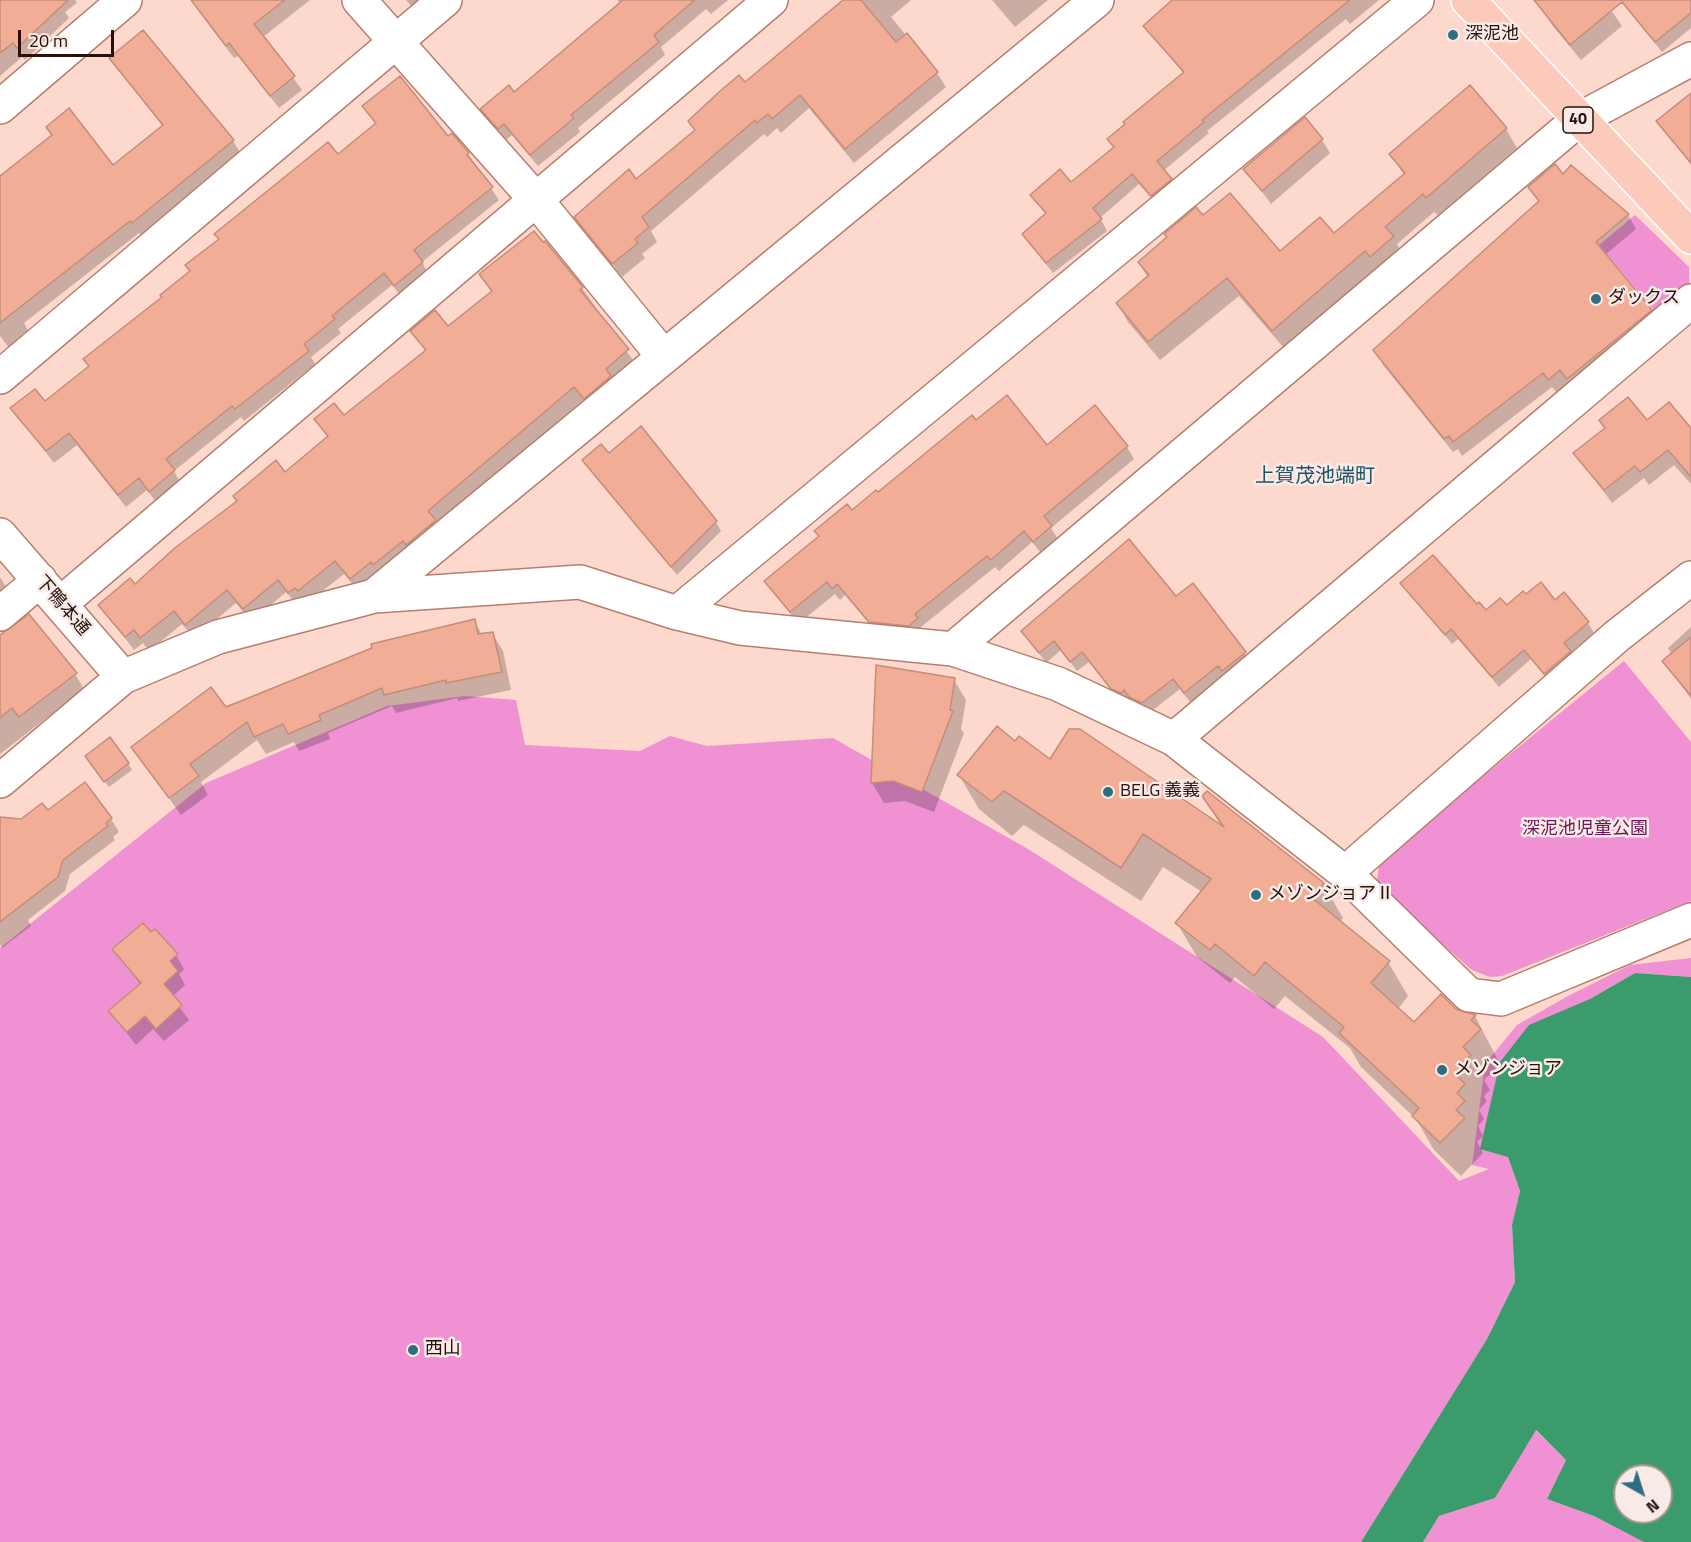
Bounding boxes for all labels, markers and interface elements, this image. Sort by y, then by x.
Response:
scale bar [21,18,117,56]
place label: 深泥池 [1465,24,1519,46]
text: 20 m [29,27,68,54]
marker: 深泥池 [1446,28,1460,42]
road number: 40 [1563,107,1593,133]
place label: ダックス [1608,288,1680,310]
marker: ダックス [1589,292,1603,306]
district label: 上賀茂池端町 [1255,465,1375,489]
street label: 下鴨本通 [30,572,94,640]
place label: BELG 義義 [1120,781,1200,803]
marker: BELG 義義 [1101,785,1115,799]
park label: 深泥池児童公園 [1522,819,1648,841]
place label: メゾンジョアⅡ [1268,884,1394,906]
marker: メゾンジョアⅡ [1249,888,1263,902]
place label: メゾンジョア [1454,1059,1562,1081]
marker: メゾンジョア [1435,1063,1449,1077]
place label: 西山 [425,1339,461,1361]
marker: 西山 [406,1343,420,1357]
north arrow [1613,1464,1673,1524]
text: N [1641,1494,1665,1519]

